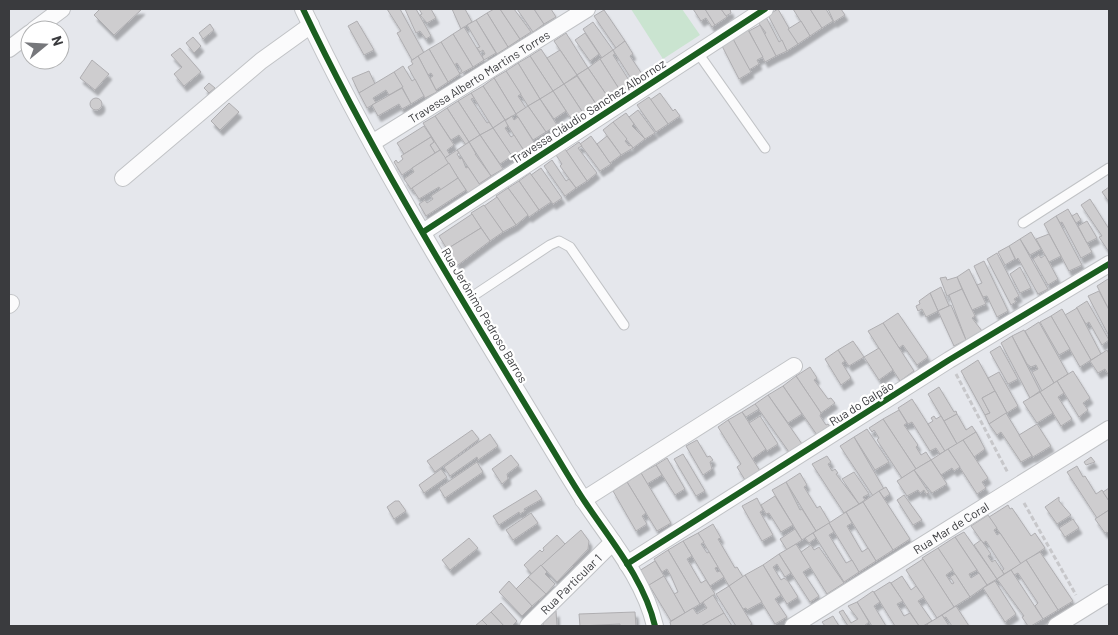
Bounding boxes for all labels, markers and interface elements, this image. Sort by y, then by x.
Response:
north arrow [20,20,70,70]
street label: Travessa Alberto Martins Torres [406,27,552,126]
text: N [48,34,67,48]
street label: Travessa Cláudio Sanchez Albornoz [508,56,668,166]
street label: Rua Jerônimo Pedroso Barros [439,245,531,385]
street label: Rua do Galpão [826,378,896,428]
street label: Rua Mar de Coral [911,499,991,556]
street label: Rua Particular 1 [537,551,604,617]

